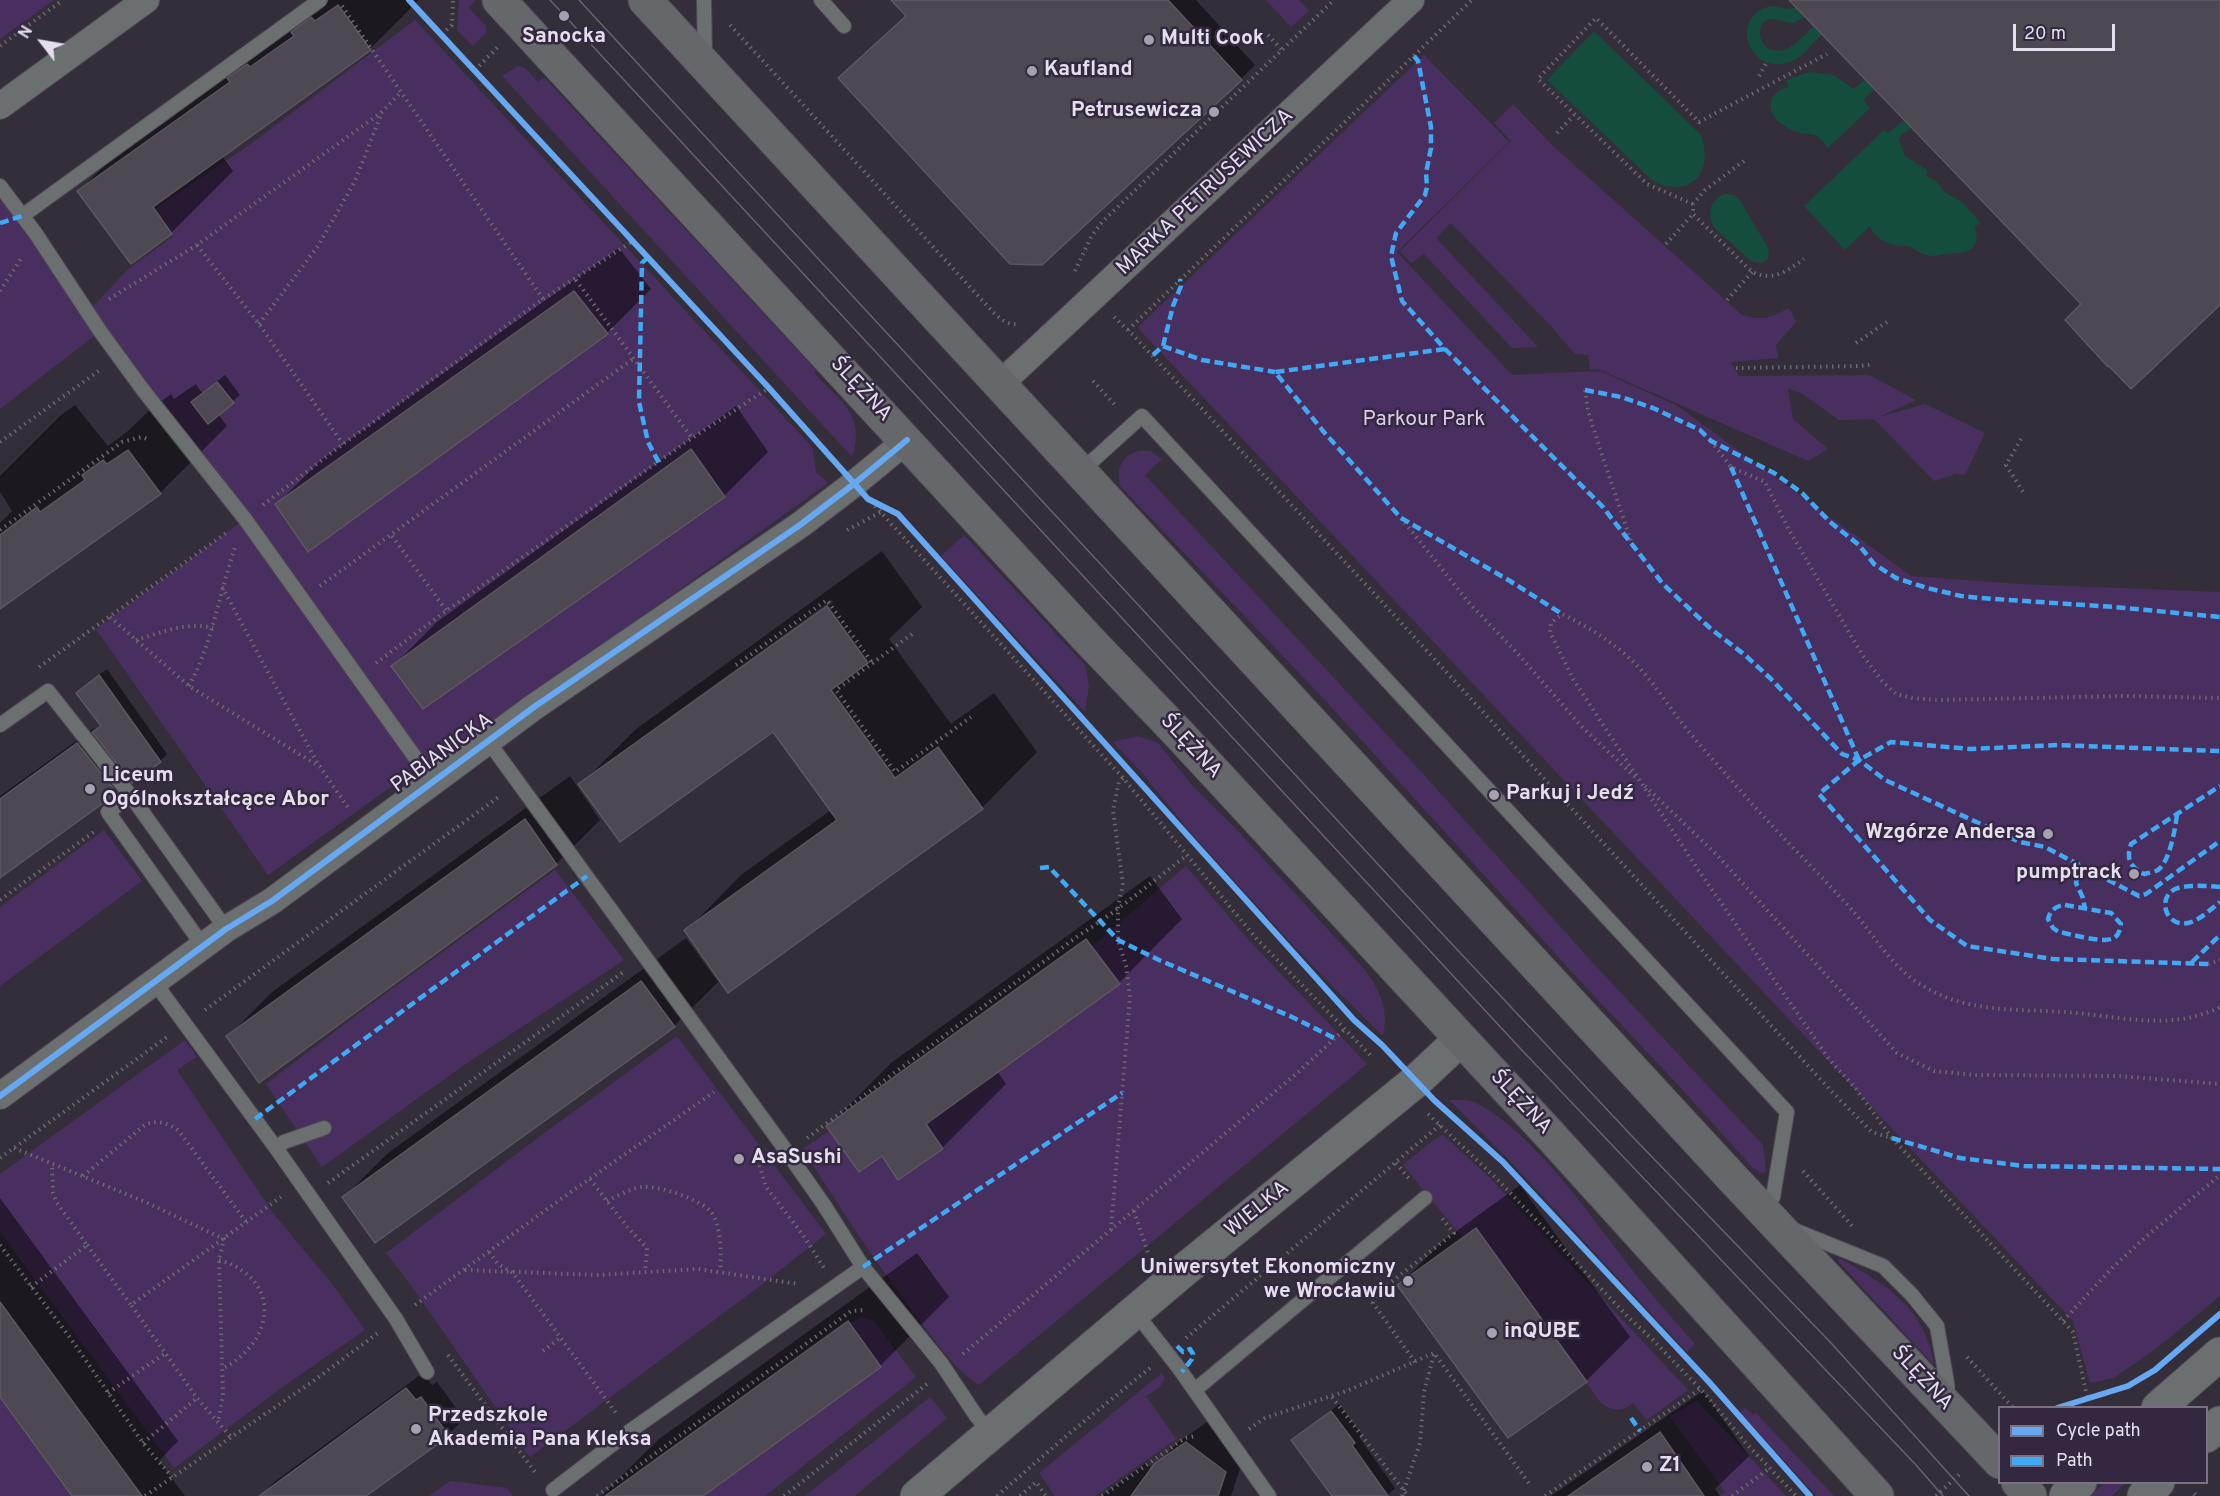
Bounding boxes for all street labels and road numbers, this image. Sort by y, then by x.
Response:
street label: MARKA PETRUSEWICZA [1112,104,1300,282]
street label: ŚLĘŻNA [824,352,896,428]
street label: PABIANICKA [387,709,499,799]
street label: ŚLĘŻNA [1154,709,1226,785]
street label: ŚLĘŻNA [1484,1065,1556,1141]
street label: WIELKA [1221,1176,1295,1244]
street label: ŚLĘŻNA [1885,1341,1957,1417]

